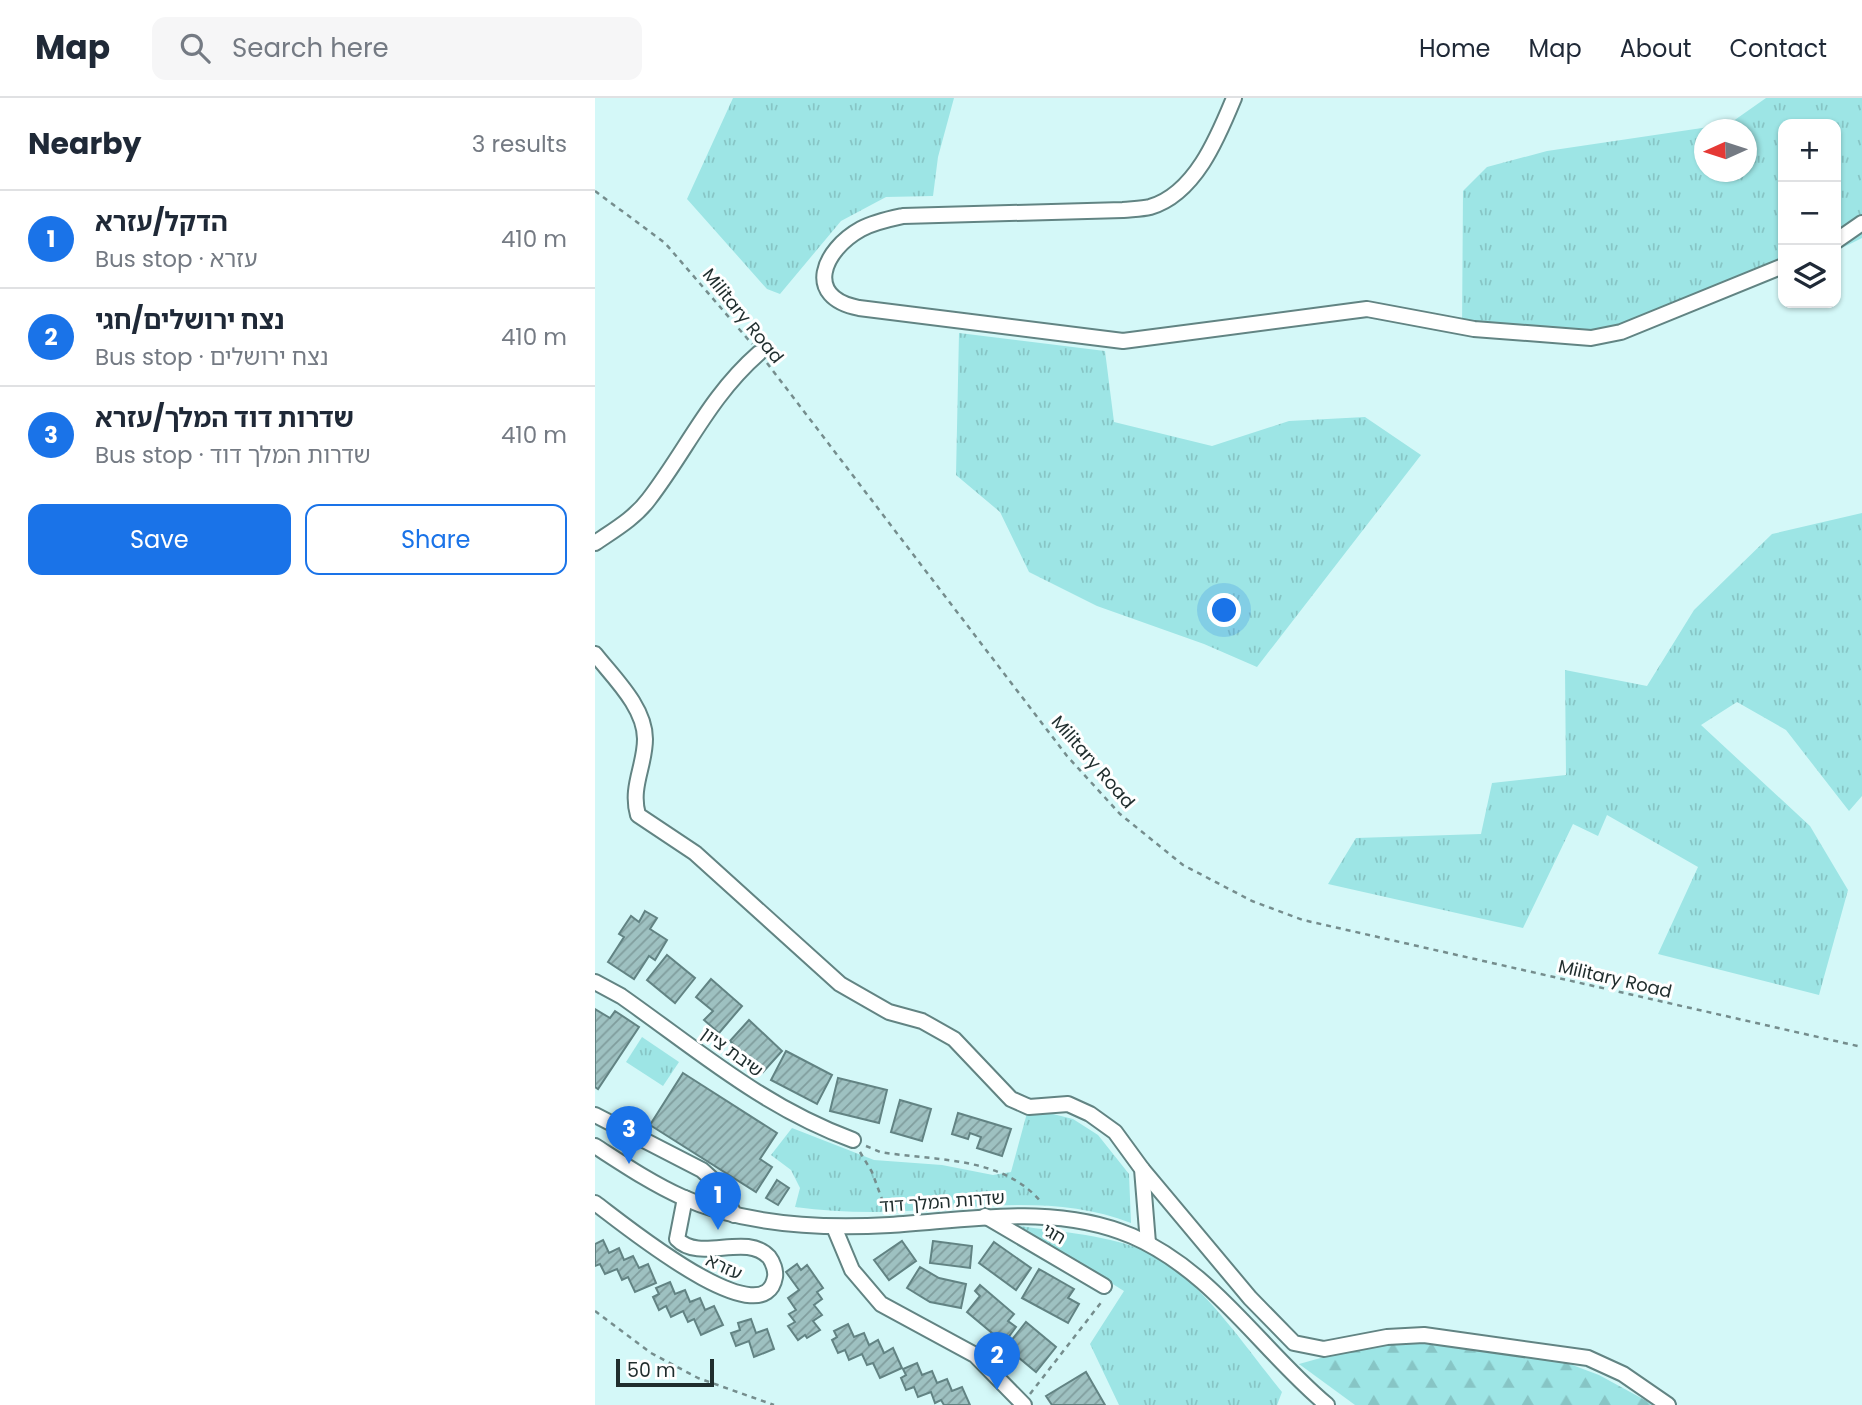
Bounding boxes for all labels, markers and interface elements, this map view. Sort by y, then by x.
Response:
search box [152,17,642,80]
text: Map [35,24,110,71]
icon: search [176,29,214,67]
text: Search here [232,30,389,66]
text: Home [1419,32,1491,65]
text: Map [1529,32,1582,65]
text: About [1620,32,1691,65]
text: Contact [1729,32,1827,65]
north arrow [1694,119,1757,182]
map controls [1778,119,1841,308]
button: + [1778,119,1841,182]
text: Nearby [28,122,142,165]
text: 3 results [472,128,567,160]
button: − [1778,182,1841,245]
text: הדקל/עזרא [95,204,228,240]
text: 1 [47,223,55,255]
text: 410 m [501,223,567,255]
text: Bus stop · עזרא [95,243,258,275]
button: layers [1778,245,1841,308]
street label: Military Road [697,263,790,369]
text: נצח ירושלים/חגי [95,302,285,338]
text: 2 [44,321,58,353]
text: 410 m [501,321,567,353]
text: Bus stop · נצח ירושלים [95,341,329,373]
text: שדרות דוד המלך/עזרא [95,400,354,436]
text: 3 [44,419,58,451]
text: 410 m [501,419,567,451]
text: Bus stop · שדרות המלך דוד [95,439,371,471]
button: Save [28,504,291,575]
button: Share [305,504,567,575]
your location [1207,593,1241,627]
street label: Military Road [1046,710,1141,814]
street label: Military Road [1556,953,1674,1004]
street label: שיבת ציון [696,1021,768,1083]
pin: 3 [606,1106,652,1164]
pin: 1 [695,1172,741,1230]
street label: שדרות המלך דוד [878,1185,1006,1218]
street label: חגי [1038,1217,1071,1250]
street label: עזרא [702,1247,746,1286]
pin: 2 [974,1332,1020,1390]
scale bar [616,1356,714,1388]
text: 50 m [627,1357,676,1384]

